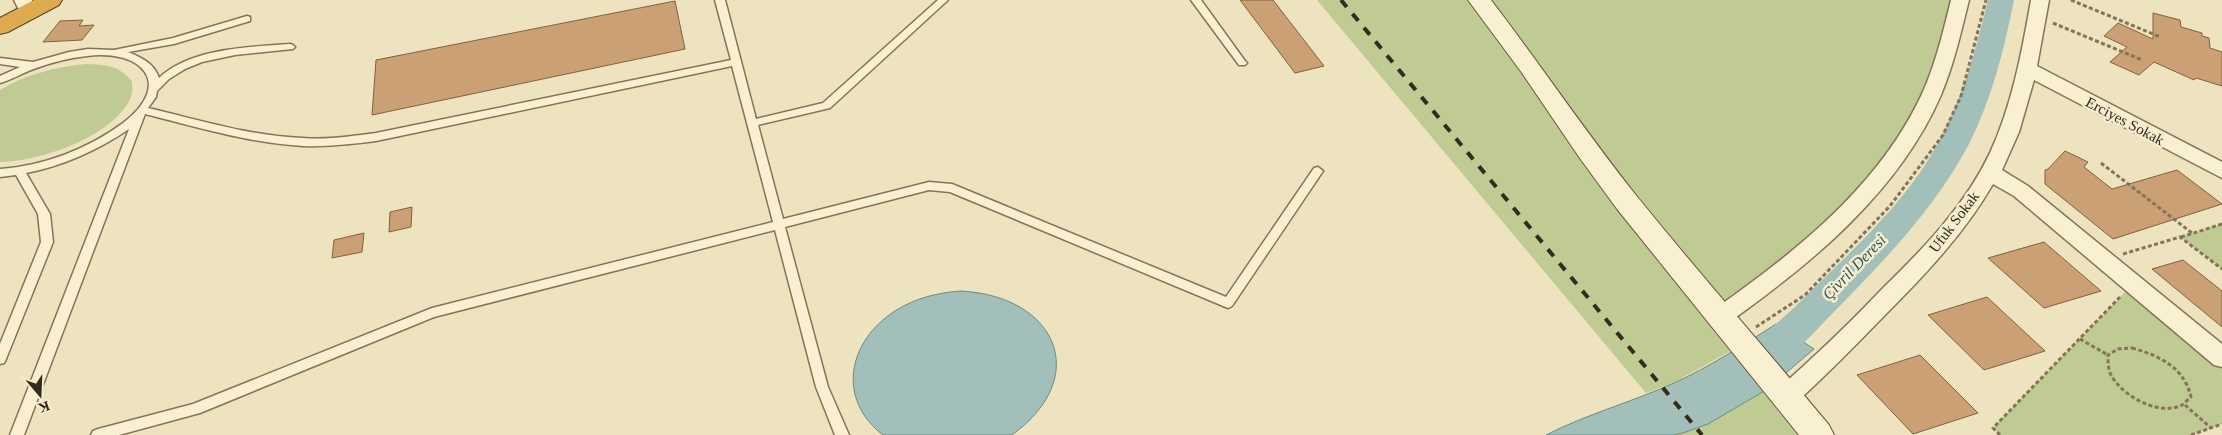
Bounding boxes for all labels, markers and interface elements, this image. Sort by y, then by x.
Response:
street label: Erciyes Sokak [2083,94,2167,149]
street label: Ufuk Sokak [1926,188,1982,256]
water label: Çivril Deresi [1819,231,1890,304]
north arrow [15,370,65,420]
text: K [36,398,52,416]

